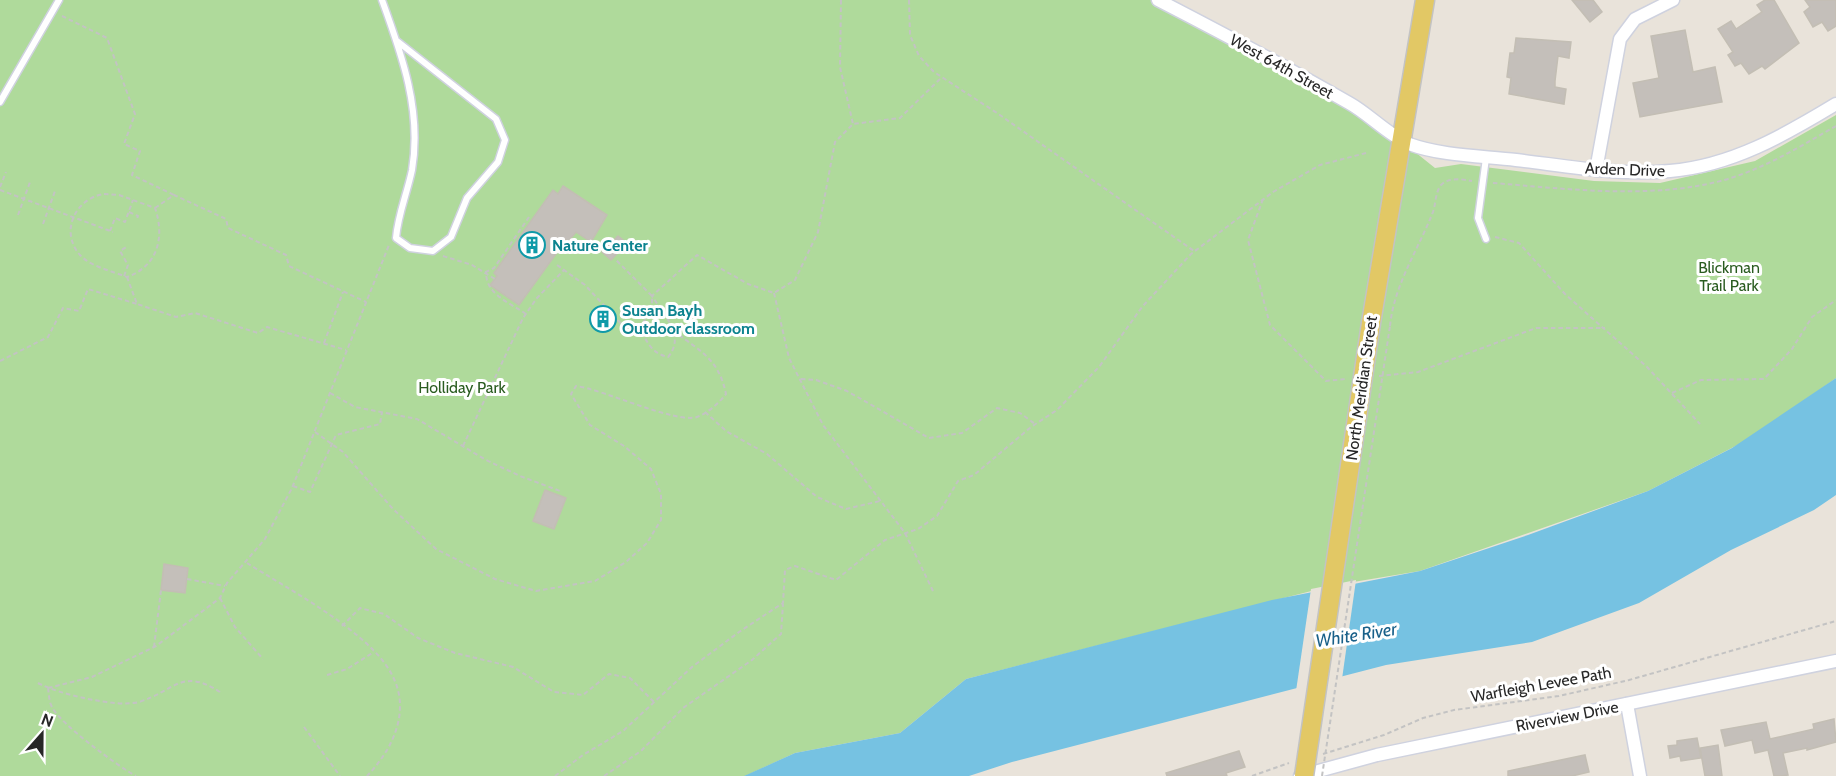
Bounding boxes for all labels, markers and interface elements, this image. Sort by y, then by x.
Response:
street label: West 64th Street [1227,30,1337,103]
street label: Arden Drive [1585,159,1665,180]
building icon: Nature Center [517,230,547,260]
place label: Nature Center [552,236,649,255]
park label: Blickman Trail Park [1698,258,1760,295]
place label: Susan Bayh Outdoor classroom [622,301,755,338]
building icon: Susan Bayh Outdoor classroom [588,304,618,334]
street label: North Meridian Street [1342,314,1381,461]
park label: Holliday Park [418,378,507,397]
water label: White River [1314,618,1400,652]
street label: Warfleigh Levee Path [1469,663,1613,706]
street label: Riverview Drive [1514,697,1620,736]
north arrow [12,704,72,764]
text: N [39,710,56,731]

